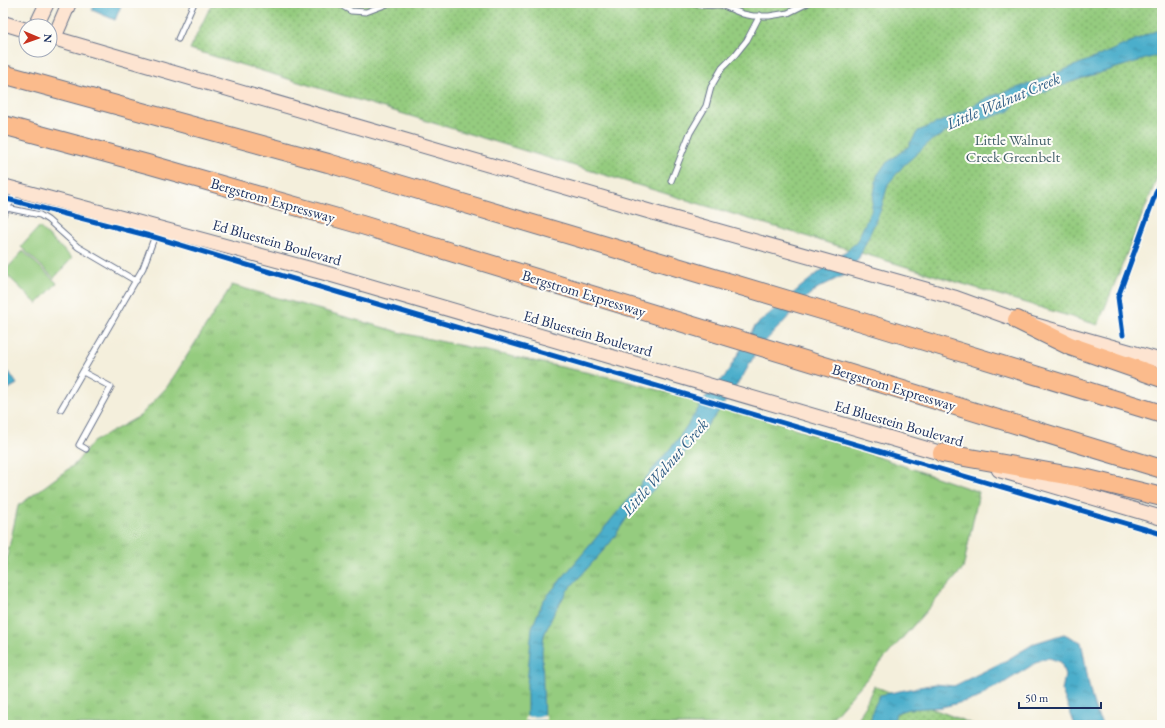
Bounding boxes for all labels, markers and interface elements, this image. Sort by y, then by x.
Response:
north arrow [18,18,58,58]
text: N [41,34,55,43]
water label: Little Walnut Creek [942,67,1064,135]
park label: Little Walnut Creek Greenbelt [966,130,1061,166]
street label: Bergstrom Expressway [209,173,338,227]
street label: Ed Bluestein Boulevard [210,214,344,270]
street label: Bergstrom Expressway [520,265,649,321]
street label: Ed Bluestein Boulevard [521,305,655,361]
street label: Bergstrom Expressway [830,359,959,415]
street label: Ed Bluestein Boulevard [832,395,966,451]
water label: Little Walnut Creek [617,414,713,521]
scale bar [1019,684,1101,710]
text: 50 m [1025,690,1049,706]

